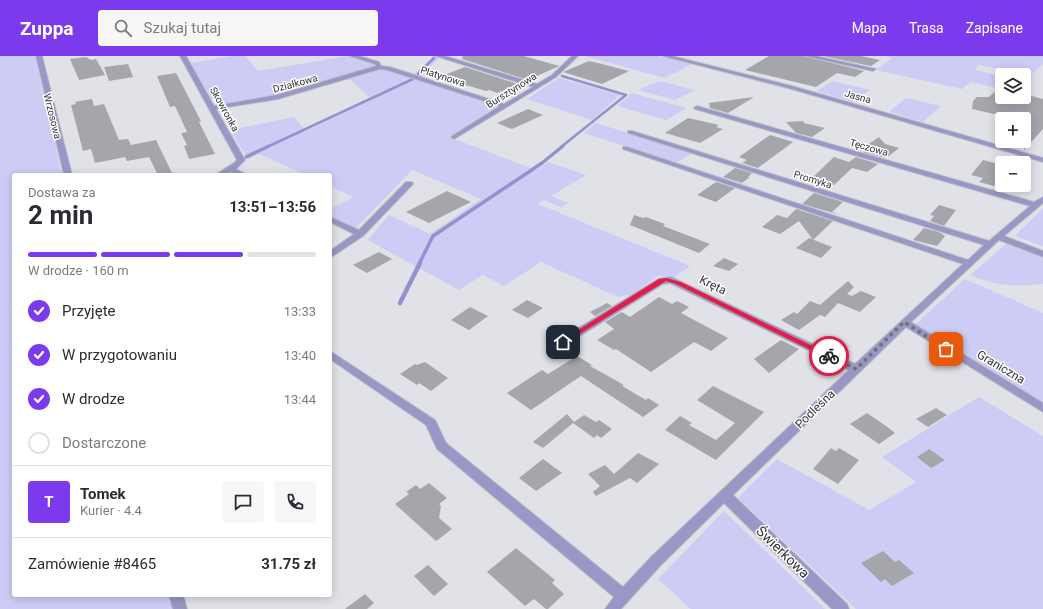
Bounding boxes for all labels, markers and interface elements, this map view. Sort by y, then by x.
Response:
search box [98,10,378,46]
text: Zuppa [20,17,74,40]
icon: search [112,17,134,39]
text: Szukaj tutaj [144,19,221,37]
text: Mapa [852,20,887,36]
text: Trasa [909,20,944,36]
text: Zapisane [966,20,1023,36]
street label: Platynowa [419,64,467,89]
map controls [995,68,1031,192]
button: layers [995,68,1031,104]
street label: Bursztynowa [484,71,539,110]
street label: Działkowa [272,72,319,95]
street label: Skowronka [208,85,241,133]
street label: Jasna [843,87,872,106]
street label: Wrzosowa [42,92,63,140]
button: + [995,112,1031,148]
street label: Tęczowa [848,137,889,158]
button: − [995,156,1031,192]
street label: Promyka [792,168,833,190]
text: Dostawa za [28,185,96,200]
text: 13:51–13:56 [229,198,316,216]
text: 2 min [28,200,93,230]
text: W drodze · 160 m [28,263,129,278]
street label: Kręta [697,273,729,297]
icon: check [28,300,50,322]
text: Przyjęte [62,302,116,320]
text: 13:33 [284,304,316,319]
pin [546,325,580,359]
icon: home [552,331,574,353]
pin [929,332,963,366]
courier [809,336,849,376]
icon: bag [935,338,957,360]
icon: check [28,344,50,366]
icon: bike [818,345,840,367]
text: W przygotowaniu [62,346,177,364]
street label: Graniczna [974,347,1028,387]
text: 13:40 [284,348,316,363]
street label: Podleśna [792,387,838,431]
icon: check [28,388,50,410]
text: W drodze [62,390,125,408]
text: 13:44 [284,392,316,407]
text: Dostarczone [62,434,146,452]
button: chat [222,481,264,523]
button: phone [274,481,316,523]
text: Tomek [80,485,126,503]
text: T [44,493,54,511]
text: Kurier · 4.4 [80,503,142,518]
street label: Świerkowa [753,522,814,581]
text: Zamówienie #8465 [28,555,156,573]
text: 31.75 zł [261,555,316,573]

